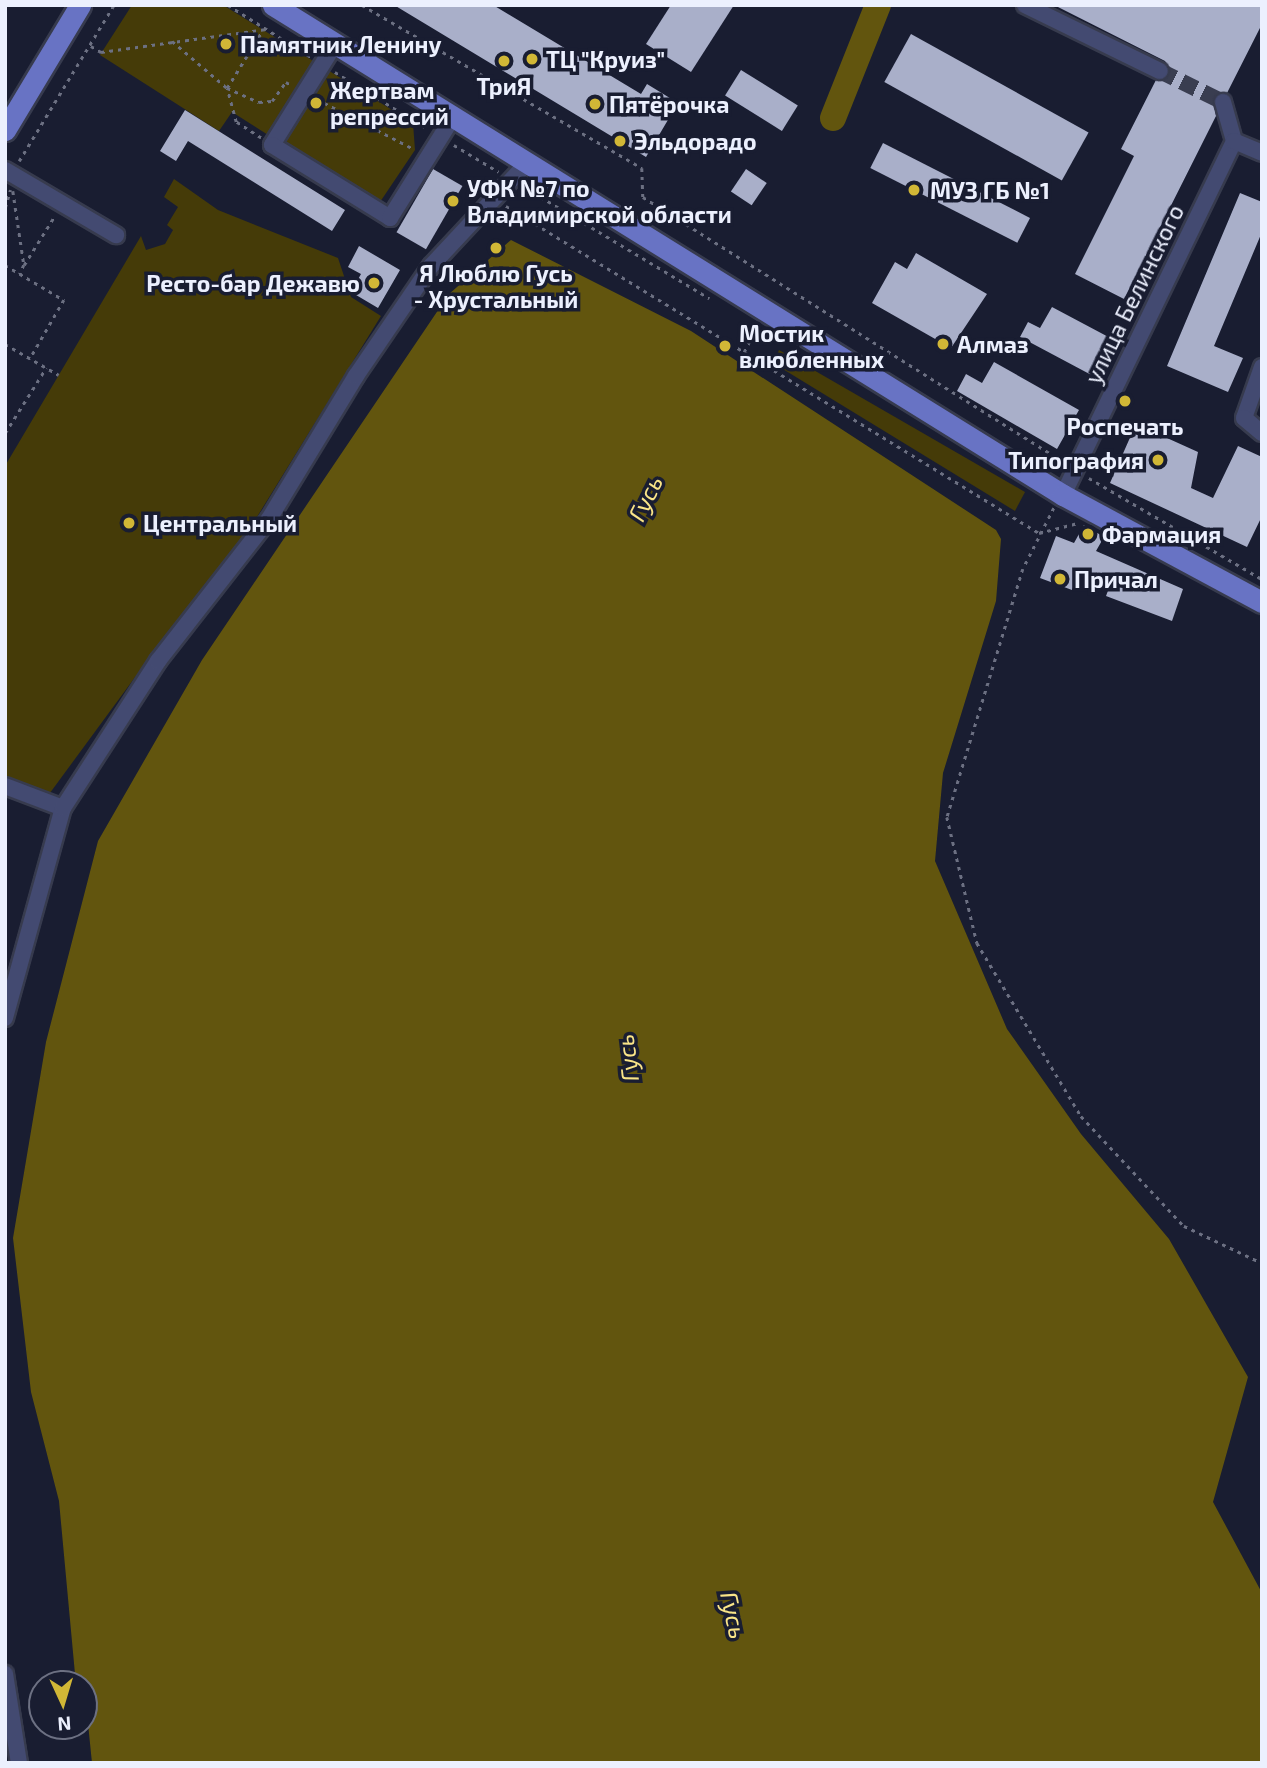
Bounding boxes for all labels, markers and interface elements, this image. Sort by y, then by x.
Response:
place label: Памятник Ленину [240,30,441,58]
marker: Памятник Ленину [218,36,234,52]
place label: ТЦ "Круиз" [546,45,665,73]
marker: ТЦ "Круиз" [524,51,540,67]
marker: ТриЯ [496,53,512,69]
place label: ТриЯ [477,72,531,100]
place label: Жертвам репрессий [330,76,449,130]
place label: Пятёрочка [609,90,729,118]
marker: Жертвам репрессий [308,95,324,111]
marker: Пятёрочка [587,96,603,112]
place label: Эльдорадо [634,127,757,155]
marker: Эльдорадо [612,133,628,149]
place label: УФК №7 по Владимирской области [467,174,732,228]
place label: МУЗ ГБ №1 [930,176,1050,204]
marker: МУЗ ГБ №1 [904,180,924,200]
marker: УФК №7 по Владимирской области [445,193,461,209]
street label: улица Белинского [1079,200,1189,388]
marker: Я Люблю Гусь - Хрустальный [488,240,504,256]
place label: Я Люблю Гусь - Хрустальный [414,259,578,313]
place label: Ресто-бар Дежавю [146,269,360,297]
marker: Ресто-бар Дежавю [366,275,382,291]
place label: Мостик влюбленных [739,319,884,373]
place label: Алмаз [957,330,1029,358]
marker: Алмаз [935,336,951,352]
marker: Мостик влюбленных [717,338,733,354]
marker: Роспечать [1117,393,1133,409]
place label: Роспечать [1067,412,1183,440]
place label: Типография [1008,446,1144,474]
marker: Типография [1150,452,1166,468]
water label: Гусь [622,470,668,526]
place label: Центральный [143,509,297,537]
marker: Центральный [121,515,137,531]
place label: Фармация [1102,520,1221,548]
marker: Фармация [1080,526,1096,542]
place label: Причал [1074,565,1158,593]
marker: Причал [1052,571,1068,587]
water label: Гусь [610,1033,644,1083]
water label: Гусь [715,1589,753,1641]
north arrow [28,1670,98,1740]
text: N [57,1713,72,1736]

